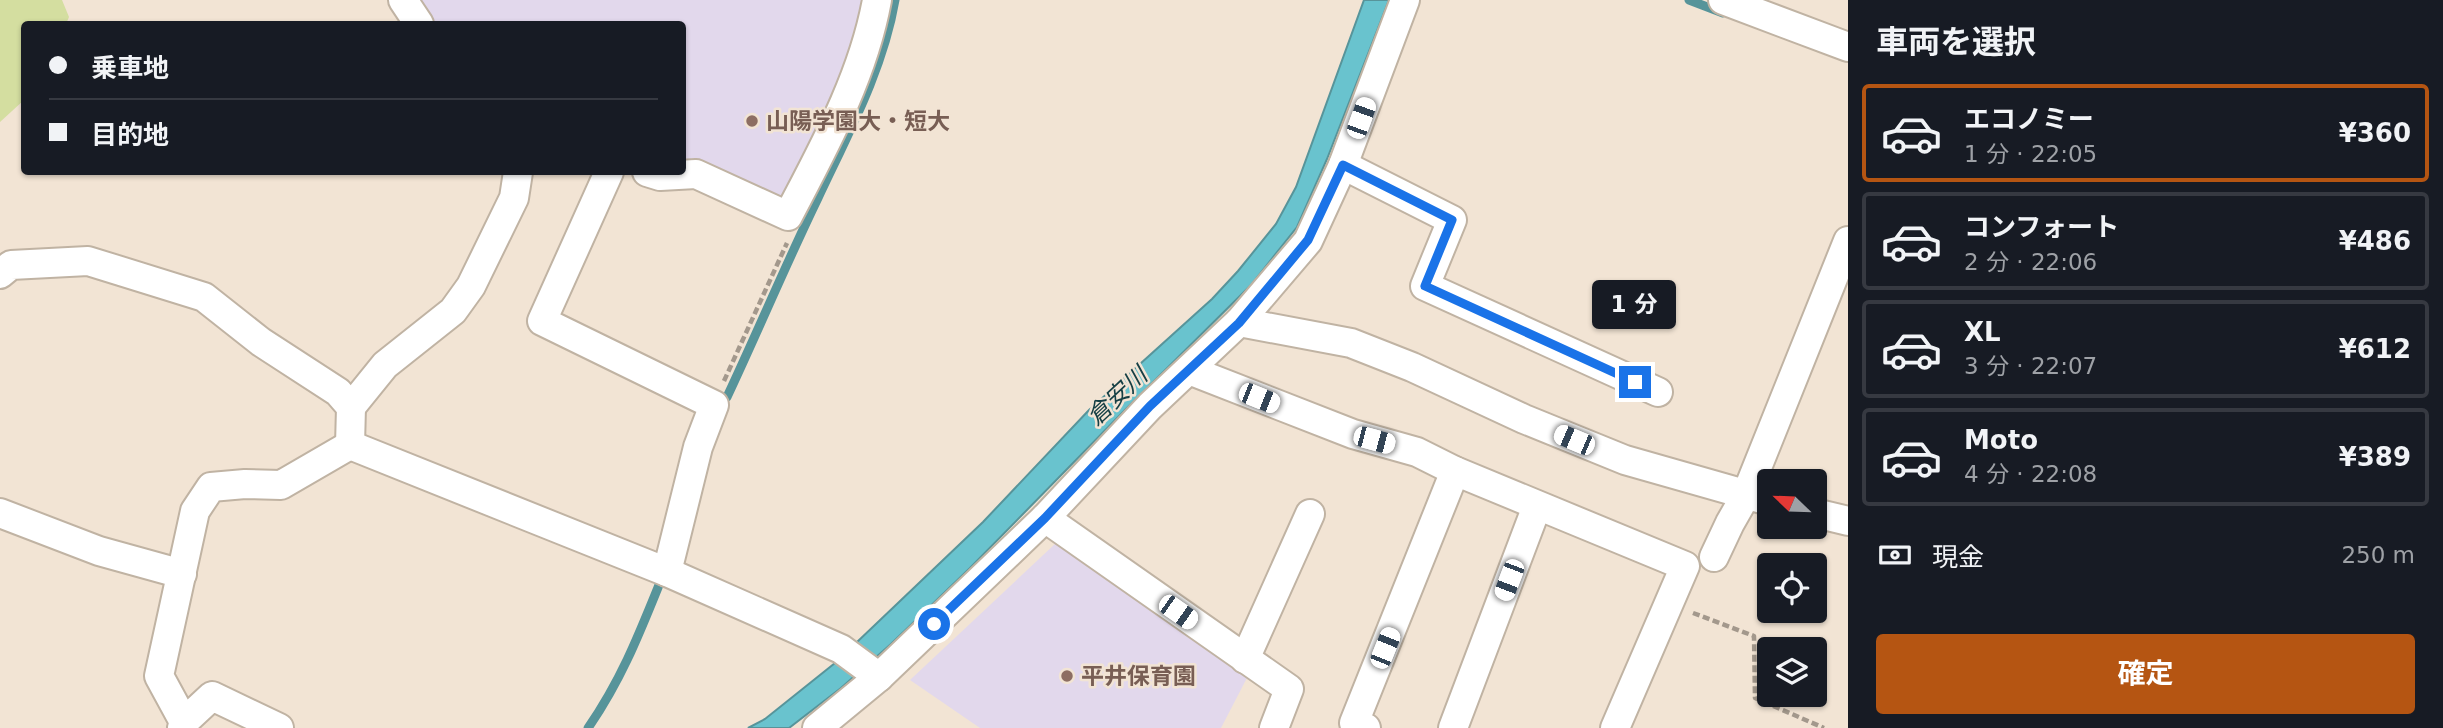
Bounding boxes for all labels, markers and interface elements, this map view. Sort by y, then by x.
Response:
text: 車両を選択 [1876,23,2036,61]
text: 乗車地 [91,53,169,83]
car [1344,95,1379,141]
icon: car [1880,102,1943,165]
text: エコノミー [1964,104,2094,134]
place label: 山陽学園大・短大 [766,108,950,134]
marker: 山陽学園大・短大 [744,113,760,129]
text: ¥360 [2339,118,2411,148]
text: 目的地 [91,120,169,150]
text: 1 分 · 22:05 [1964,141,2097,167]
icon: car [1880,210,1943,273]
text: コンフォート [1964,212,2119,242]
text: ¥486 [2339,226,2411,256]
text: 2 分 · 22:06 [1964,249,2097,275]
callout: 1 分 [1593,280,1677,330]
text: 1 分 [1610,291,1658,317]
text: XL [1964,317,2001,347]
icon: car [1880,318,1943,381]
text: ¥612 [2339,334,2411,364]
text: 3 分 · 22:07 [1964,353,2097,379]
water label: 倉安川 [1081,359,1155,431]
route end [1619,366,1651,398]
car [1236,380,1283,416]
car [1551,422,1598,458]
car [1351,424,1398,456]
text: Moto [1964,425,2038,455]
icon: car [1880,426,1943,489]
text: ¥389 [2339,442,2411,472]
text: 4 分 · 22:08 [1964,461,2097,487]
north arrow [1757,469,1827,539]
map controls [1757,469,1827,707]
icon: cash [1876,536,1914,574]
text: 現金 [1932,542,1984,572]
text: 250 m [2341,542,2415,568]
button: locate [1757,553,1827,623]
car [1492,557,1527,603]
car [1155,591,1202,633]
route start [918,608,950,640]
car [1368,625,1403,671]
button: 確定 [1876,634,2415,714]
button: layers [1757,637,1827,707]
place label: 平井保育園 [1081,663,1196,689]
marker: 平井保育園 [1059,668,1075,684]

